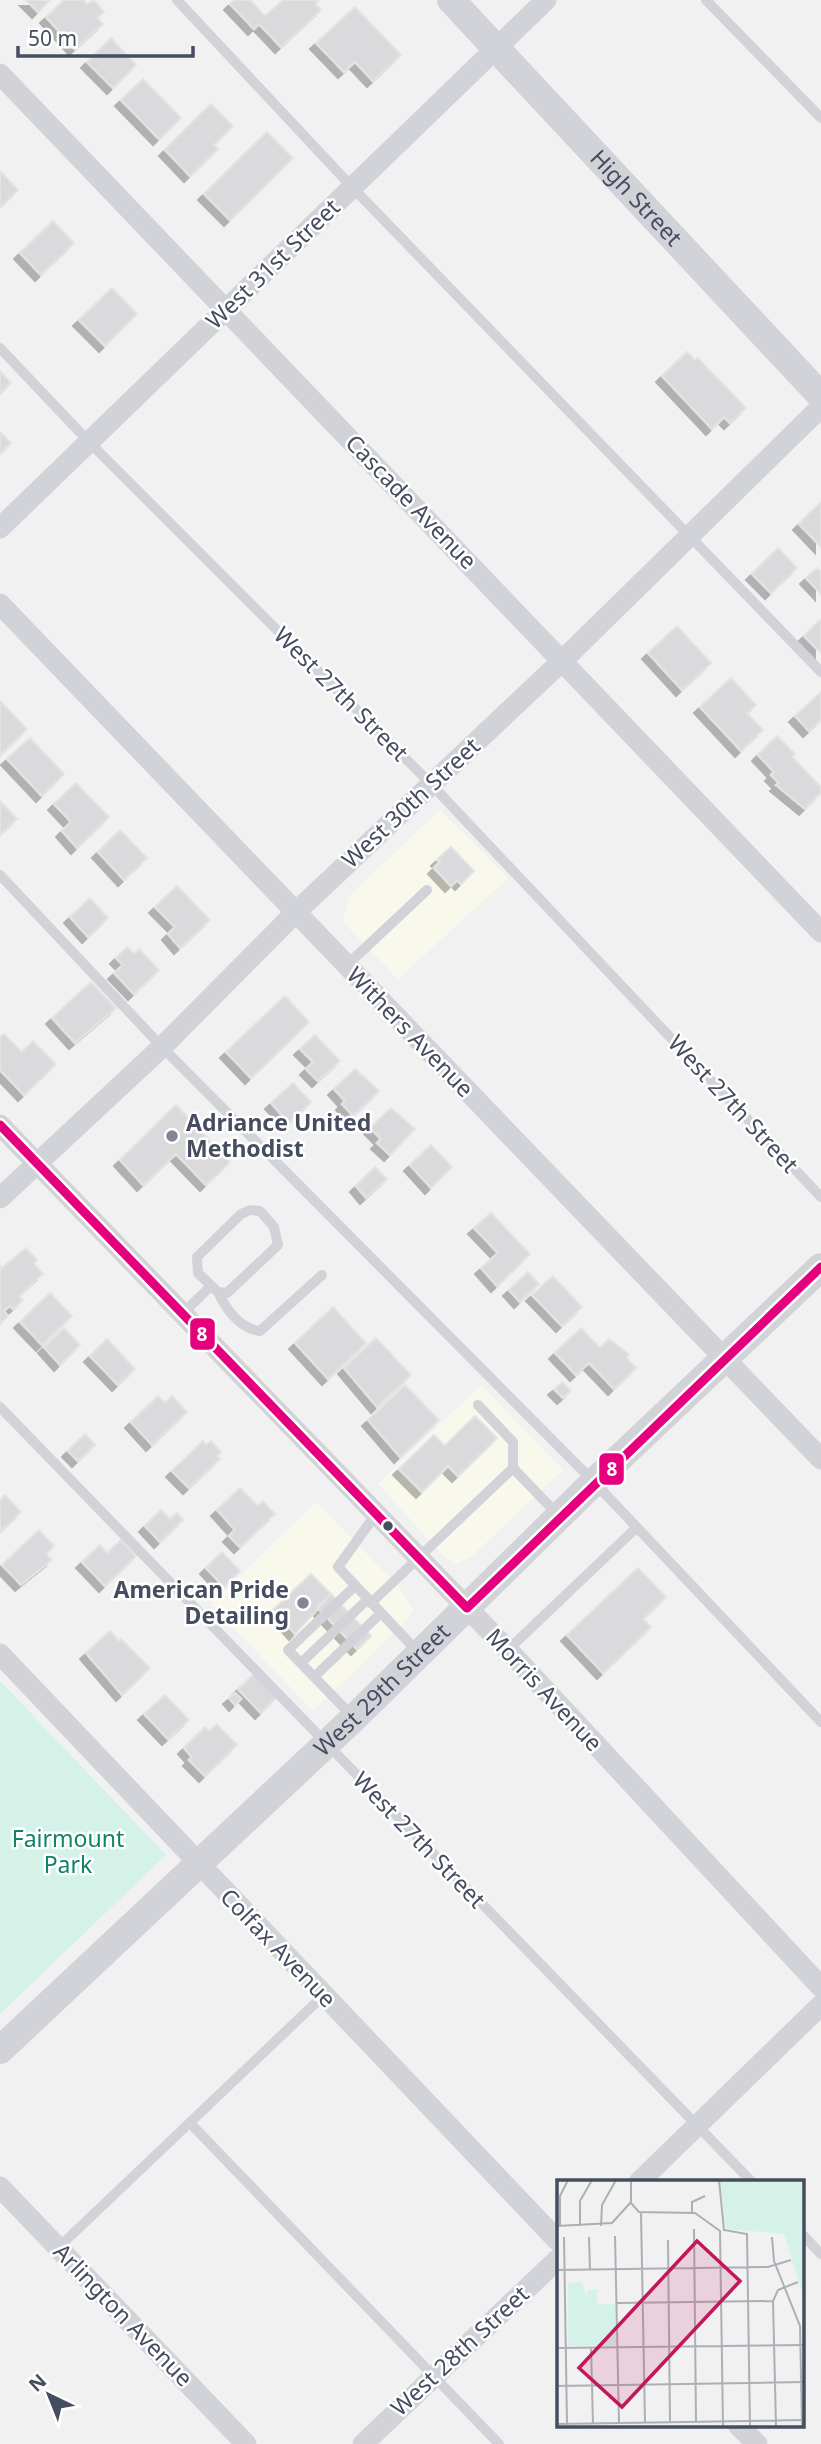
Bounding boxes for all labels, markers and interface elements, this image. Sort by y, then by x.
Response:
scale bar [18,14,192,58]
text: 50 m [28,24,77,52]
street label: High Street [584,142,690,253]
street label: West 31st Street [198,191,346,336]
street label: Cascade Avenue [339,427,484,576]
street label: West 27th Street [267,619,416,768]
street label: West 30th Street [334,730,486,875]
street label: Withers Avenue [340,959,481,1104]
street label: West 27th Street [661,1027,806,1179]
place label: Adriance United Methodist [186,1106,371,1164]
marker: Adriance United Methodist [164,1128,180,1144]
line badge: 8 [189,1317,216,1351]
text: 8 [197,1321,208,1347]
line badge: 8 [598,1452,625,1486]
text: 8 [607,1456,618,1482]
unlabelled marker [381,1519,395,1533]
place label: American Pride Detailing [113,1573,289,1631]
marker: American Pride Detailing [295,1595,311,1611]
street label: West 29th Street [306,1616,456,1763]
street label: Morris Avenue [479,1621,610,1758]
street label: West 27th Street [346,1764,493,1915]
park label: Fairmount Park [12,1822,124,1880]
street label: Colfax Avenue [214,1881,344,2014]
inset map [557,2180,804,2426]
street label: Arlington Avenue [47,2236,200,2393]
street label: West 28th Street [383,2278,535,2423]
north arrow [14,2360,84,2430]
text: N [23,2368,52,2397]

